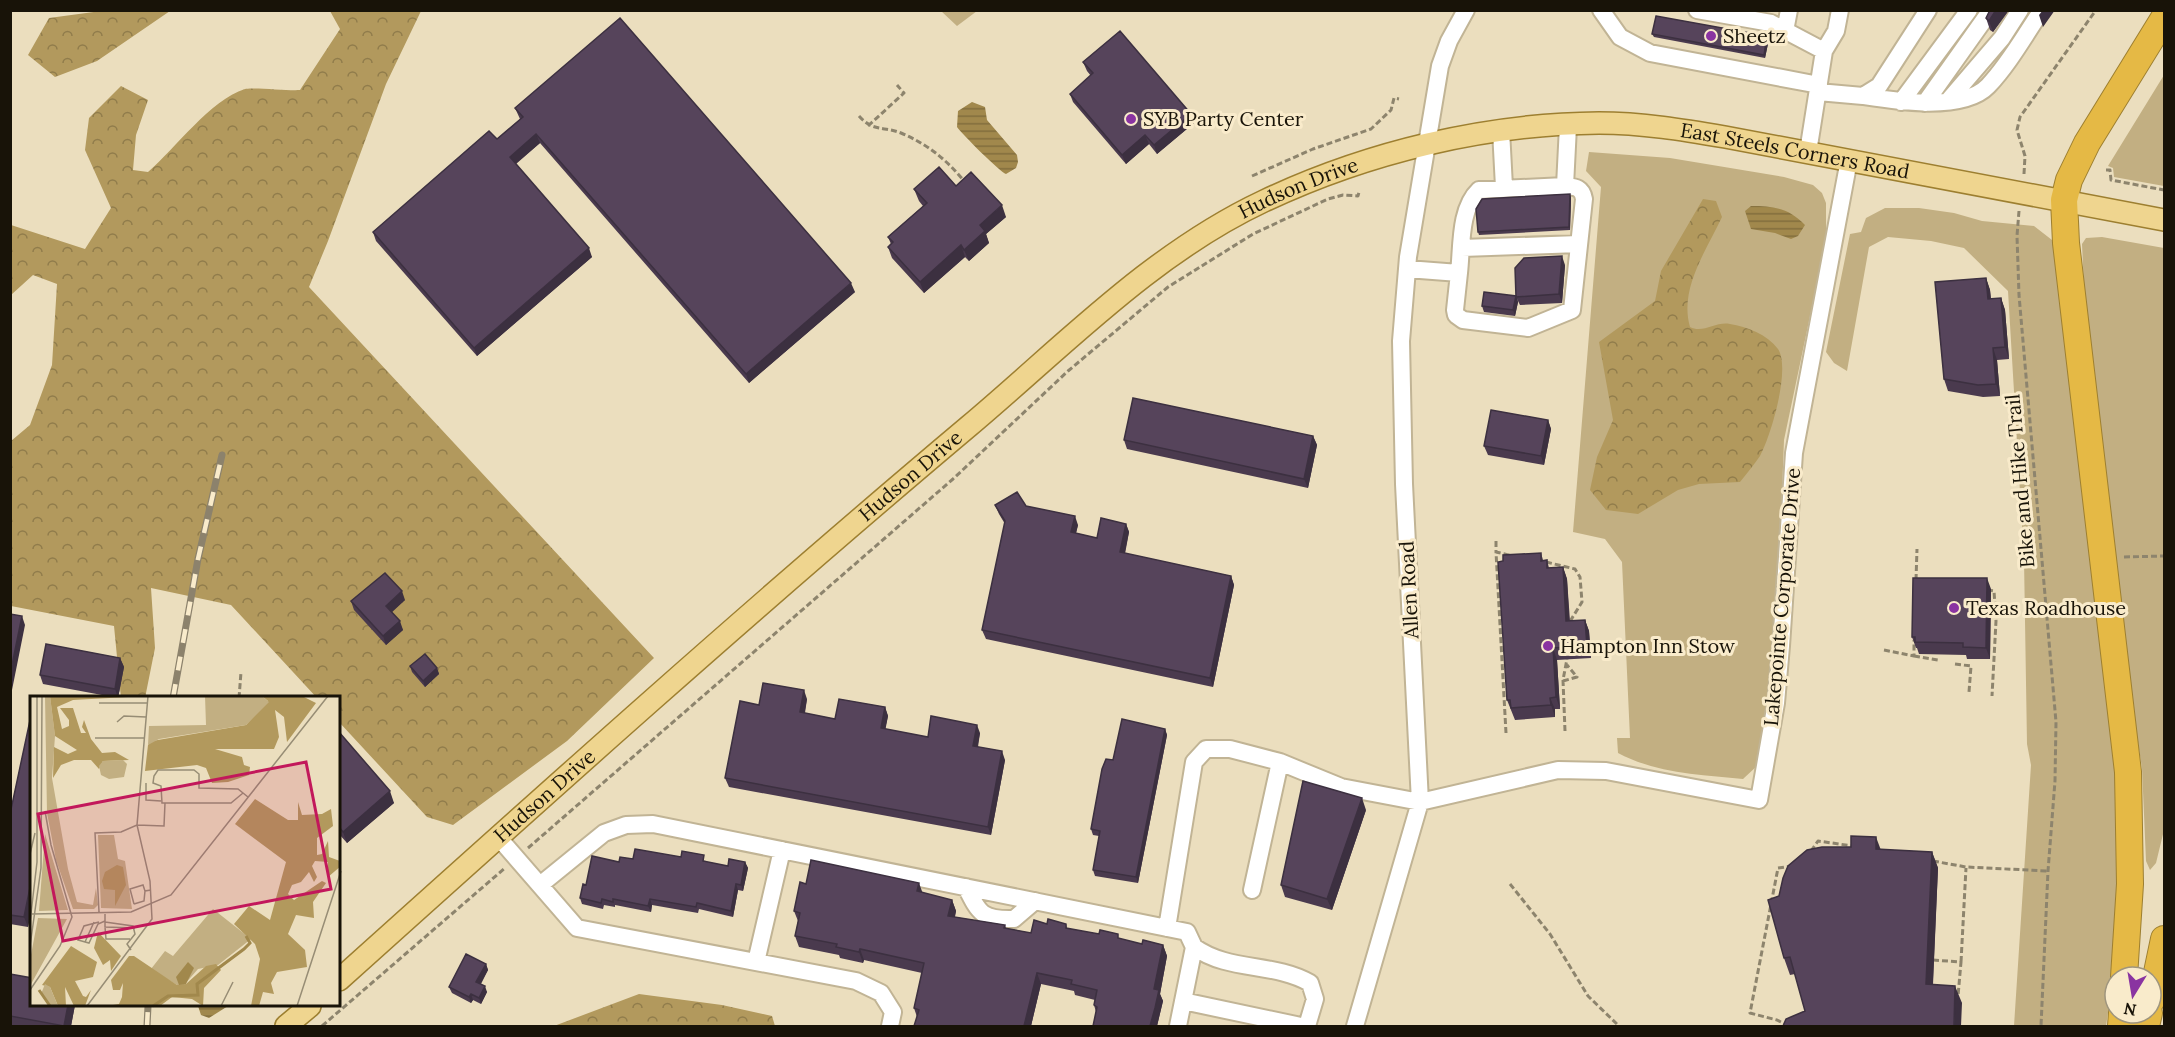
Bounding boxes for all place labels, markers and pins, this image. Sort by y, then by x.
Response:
place label: Sheetz [1723,23,1786,48]
marker: Sheetz [1704,29,1718,43]
place label: SYB Party Center [1143,106,1304,131]
marker: SYB Party Center [1124,112,1138,126]
place label: Texas Roadhouse [1966,595,2126,620]
marker: Texas Roadhouse [1947,601,1961,615]
place label: Hampton Inn Stow [1560,633,1735,658]
marker: Hampton Inn Stow [1541,639,1555,653]

